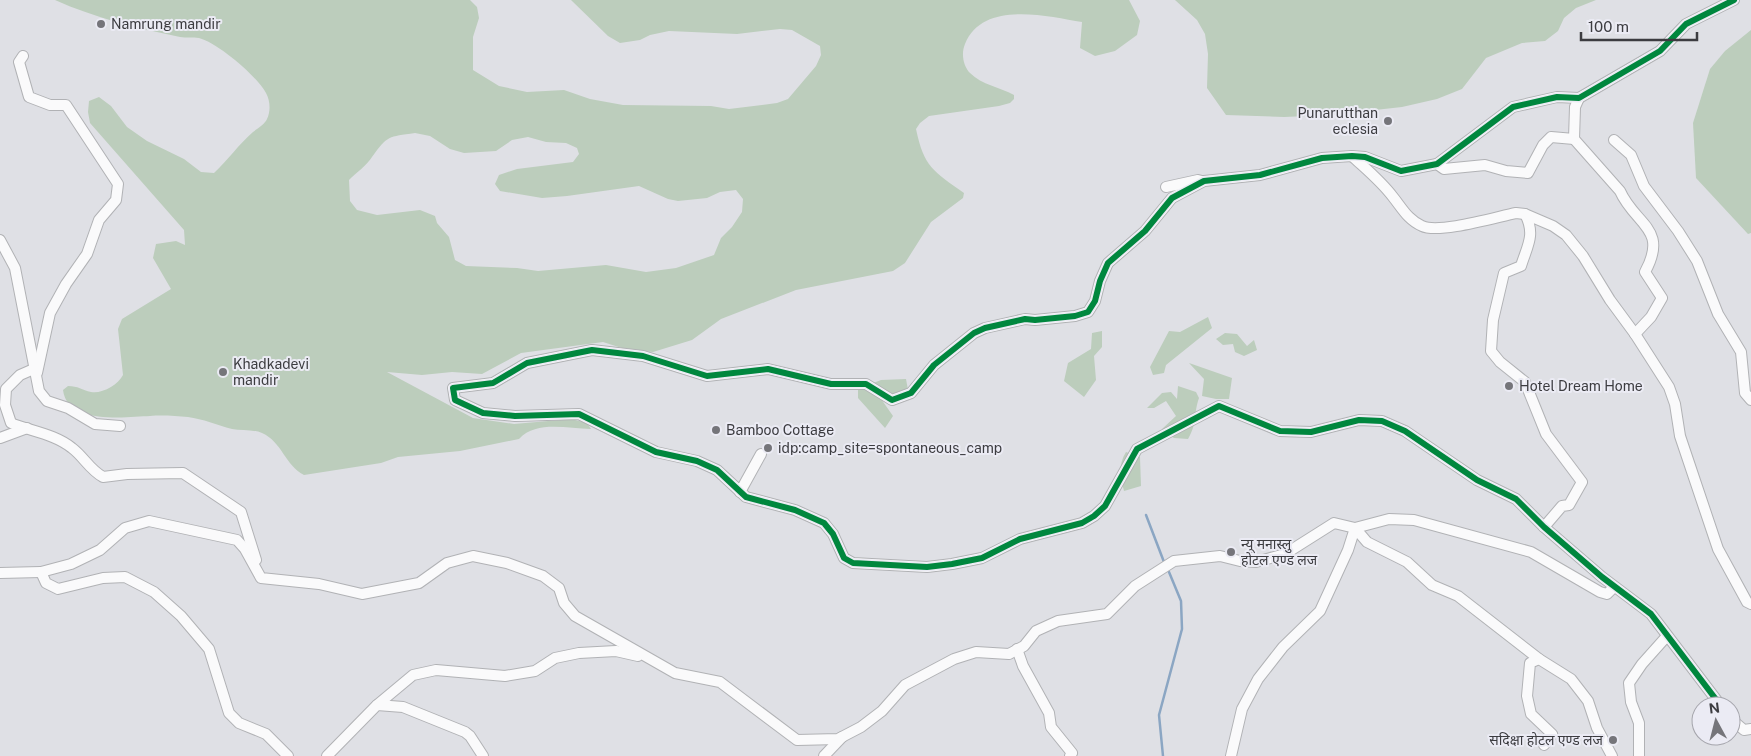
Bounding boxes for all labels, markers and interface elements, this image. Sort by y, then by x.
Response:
scale bar [1581,10,1697,42]
place label: Namrung mandir [111,16,221,32]
marker: Namrung mandir [95,18,107,30]
text: 100 m [1588,18,1629,35]
place label: Punarutthan eclesia [1297,105,1378,137]
marker: Punarutthan eclesia [1382,115,1394,127]
place label: Khadkadevi mandir [233,356,309,388]
marker: Khadkadevi mandir [217,366,229,378]
place label: Hotel Dream Home [1519,378,1643,394]
marker: Hotel Dream Home [1503,380,1515,392]
place label: Bamboo Cottage [726,422,834,438]
marker: Bamboo Cottage [710,424,722,436]
place label: idp:camp_site=spontaneous_camp [778,440,1002,456]
marker: idp:camp_site=spontaneous_camp [762,442,774,454]
place label: न्यू मनास्लु होटल एण्ड लज [1241,536,1318,568]
marker: न्यू मनास्लु होटल एण्ड लज [1225,546,1237,558]
north arrow [1691,696,1741,746]
text: N [1708,699,1721,717]
place label: सदिक्षा होटल एण्ड लज [1489,732,1604,748]
marker: सदिक्षा होटल एण्ड लज [1607,734,1619,746]

